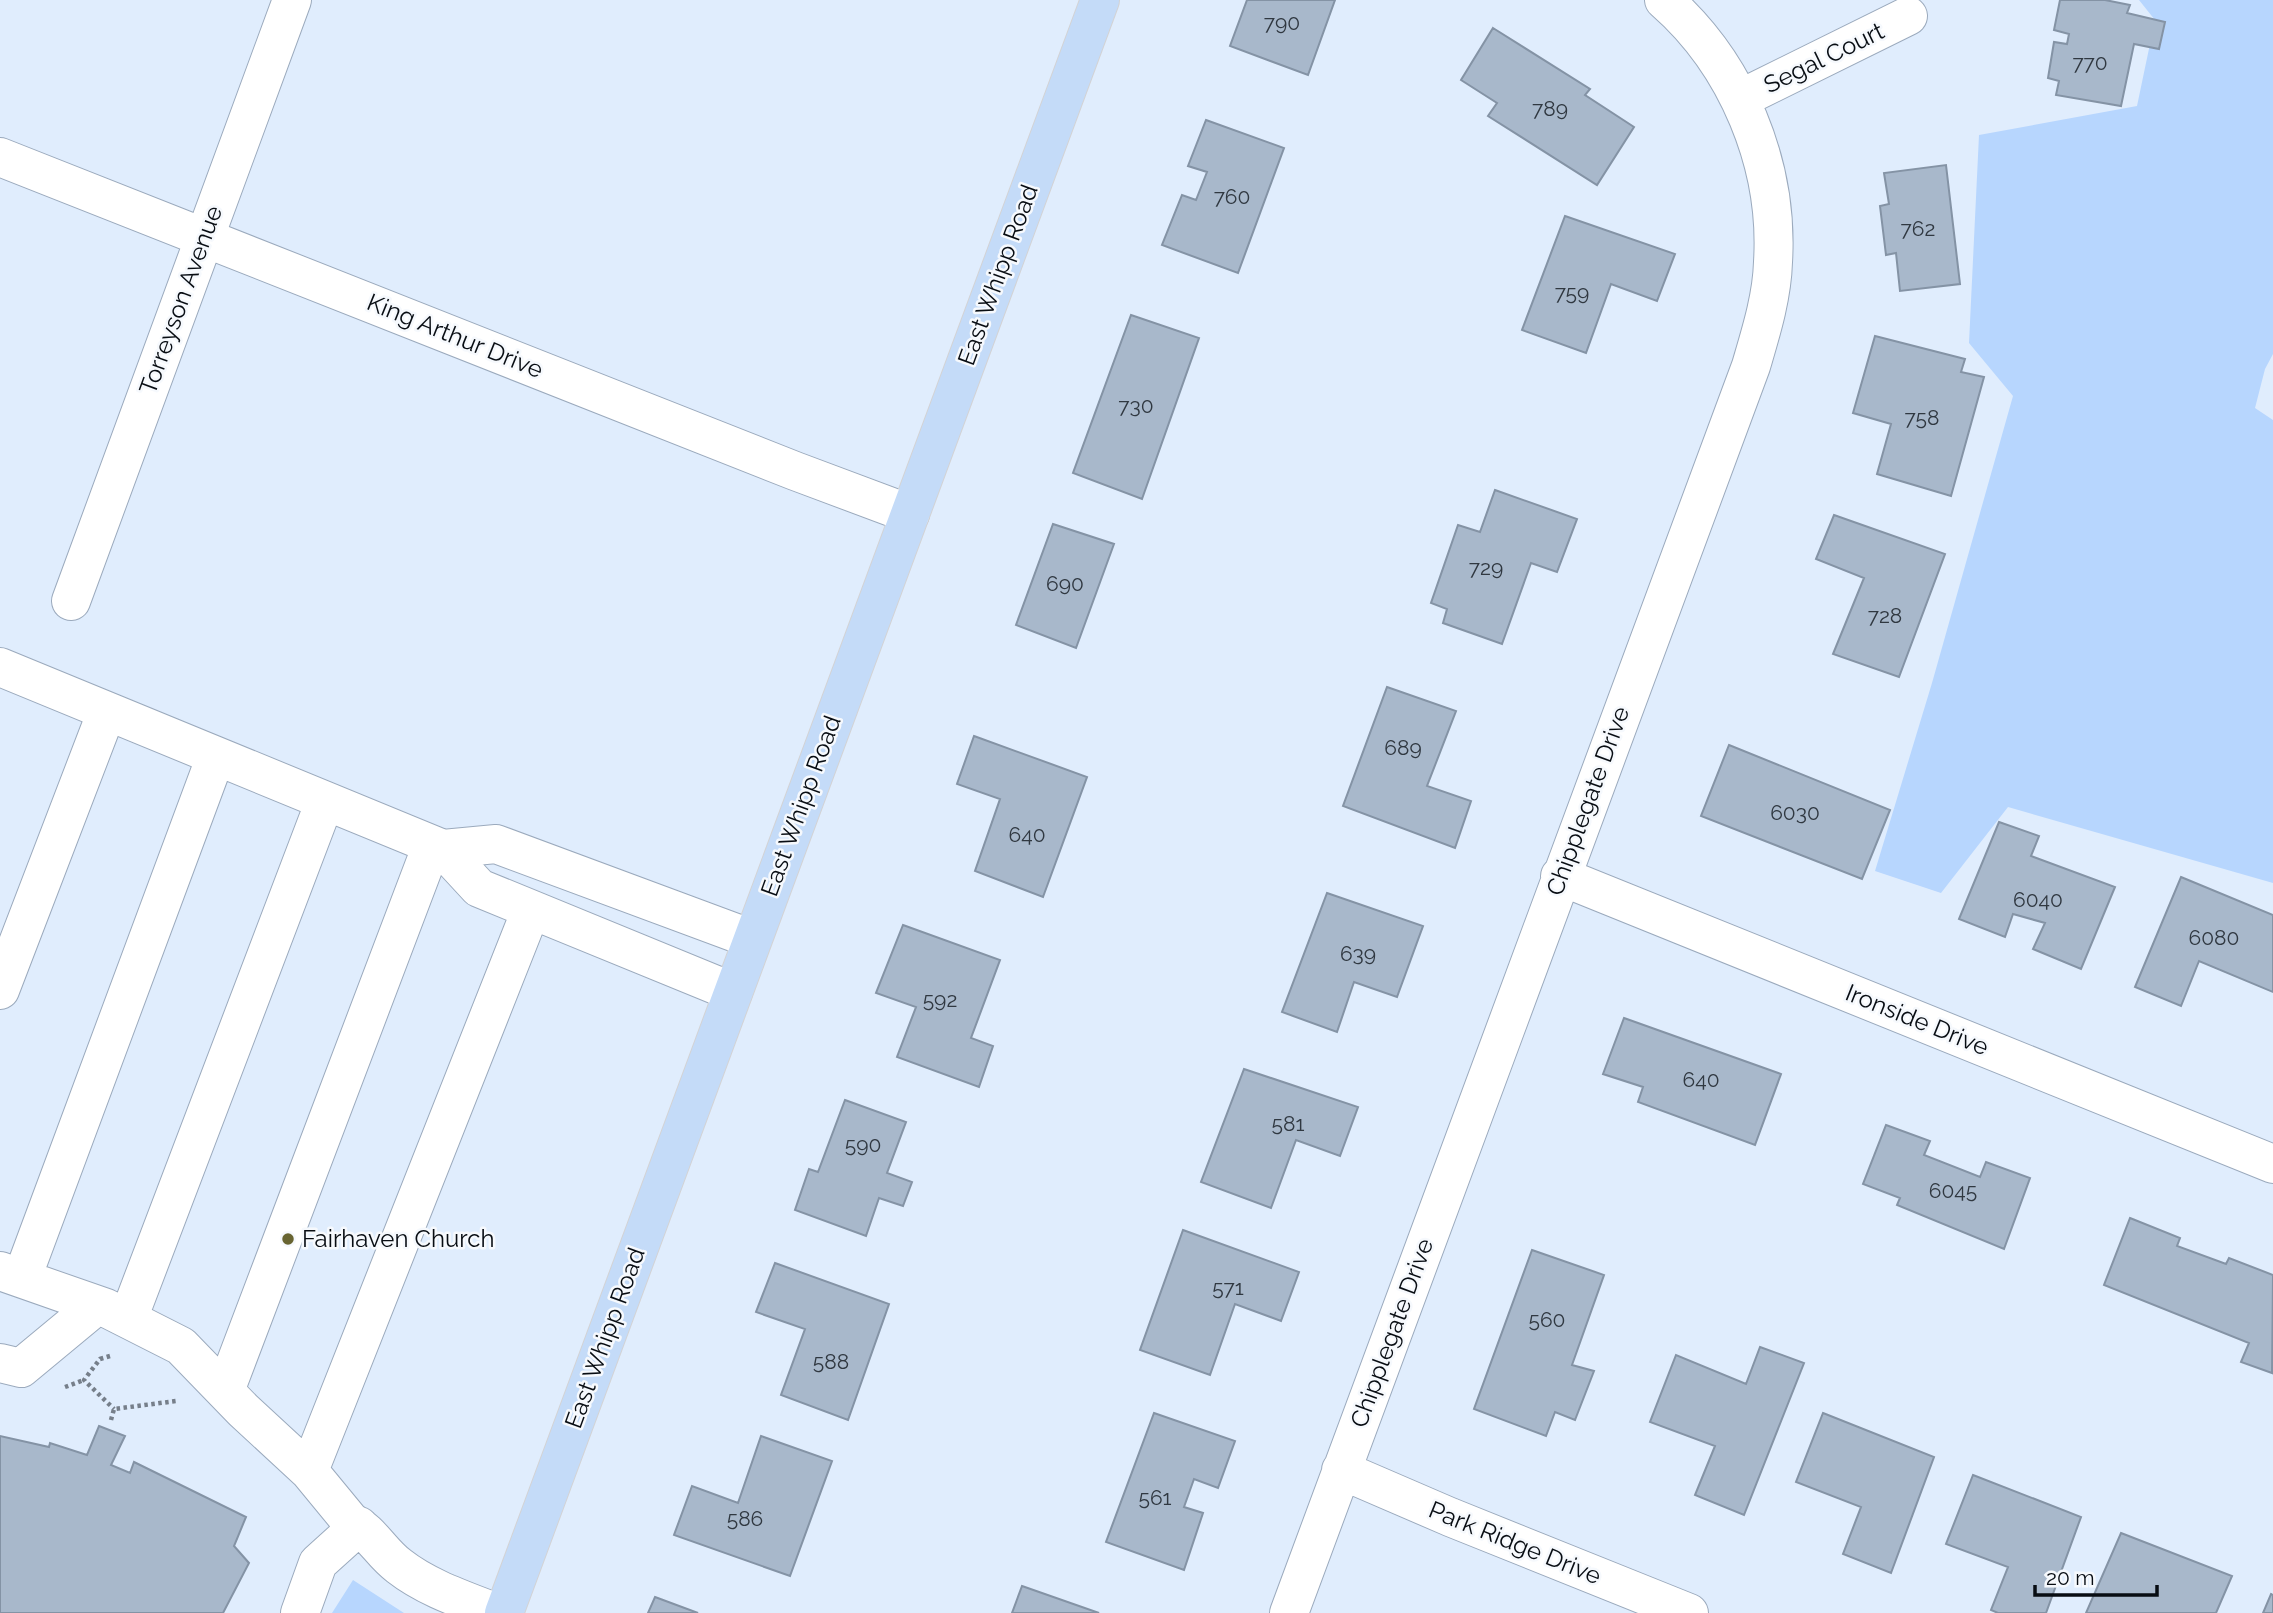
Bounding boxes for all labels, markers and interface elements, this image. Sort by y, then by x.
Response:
house number: 790 [1264,10,1300,35]
street label: Segal Court [1759,16,1889,99]
house number: 770 [2072,50,2108,75]
house number: 789 [1532,96,1568,121]
street label: East Whipp Road [951,181,1044,369]
house number: 760 [1214,184,1250,209]
street label: Torreyson Avenue [133,202,228,398]
house number: 762 [1901,216,1935,241]
house number: 759 [1555,280,1589,305]
street label: King Arthur Drive [363,287,547,384]
house number: 730 [1118,393,1154,418]
house number: 758 [1905,405,1939,430]
house number: 729 [1469,555,1503,580]
house number: 690 [1046,571,1084,596]
house number: 728 [1868,603,1902,628]
street label: Chipplegate Drive [1540,702,1635,899]
street label: East Whipp Road [754,712,847,900]
house number: 689 [1384,735,1422,760]
house number: 6030 [1770,800,1820,825]
house number: 640 [1009,822,1045,847]
house number: 6040 [2013,887,2063,912]
house number: 6080 [2189,925,2239,950]
house number: 639 [1340,941,1376,966]
street label: Ironside Drive [1842,978,1993,1061]
house number: 592 [923,987,957,1012]
house number: 640 [1683,1067,1719,1092]
house number: 581 [1272,1111,1304,1136]
house number: 590 [845,1132,881,1157]
house number: 6045 [1929,1178,1977,1203]
place label: Fairhaven Church [302,1224,494,1253]
marker: Fairhaven Church [280,1231,296,1247]
street label: Chipplegate Drive [1344,1234,1439,1431]
street label: East Whipp Road [558,1244,651,1432]
house number: 571 [1212,1275,1244,1300]
house number: 560 [1529,1307,1565,1332]
house number: 588 [813,1349,849,1374]
house number: 561 [1138,1485,1172,1510]
street label: Park Ridge Drive [1425,1495,1606,1590]
house number: 586 [727,1506,763,1531]
scale bar [2035,1554,2158,1598]
text: 20 m [2046,1565,2094,1590]

